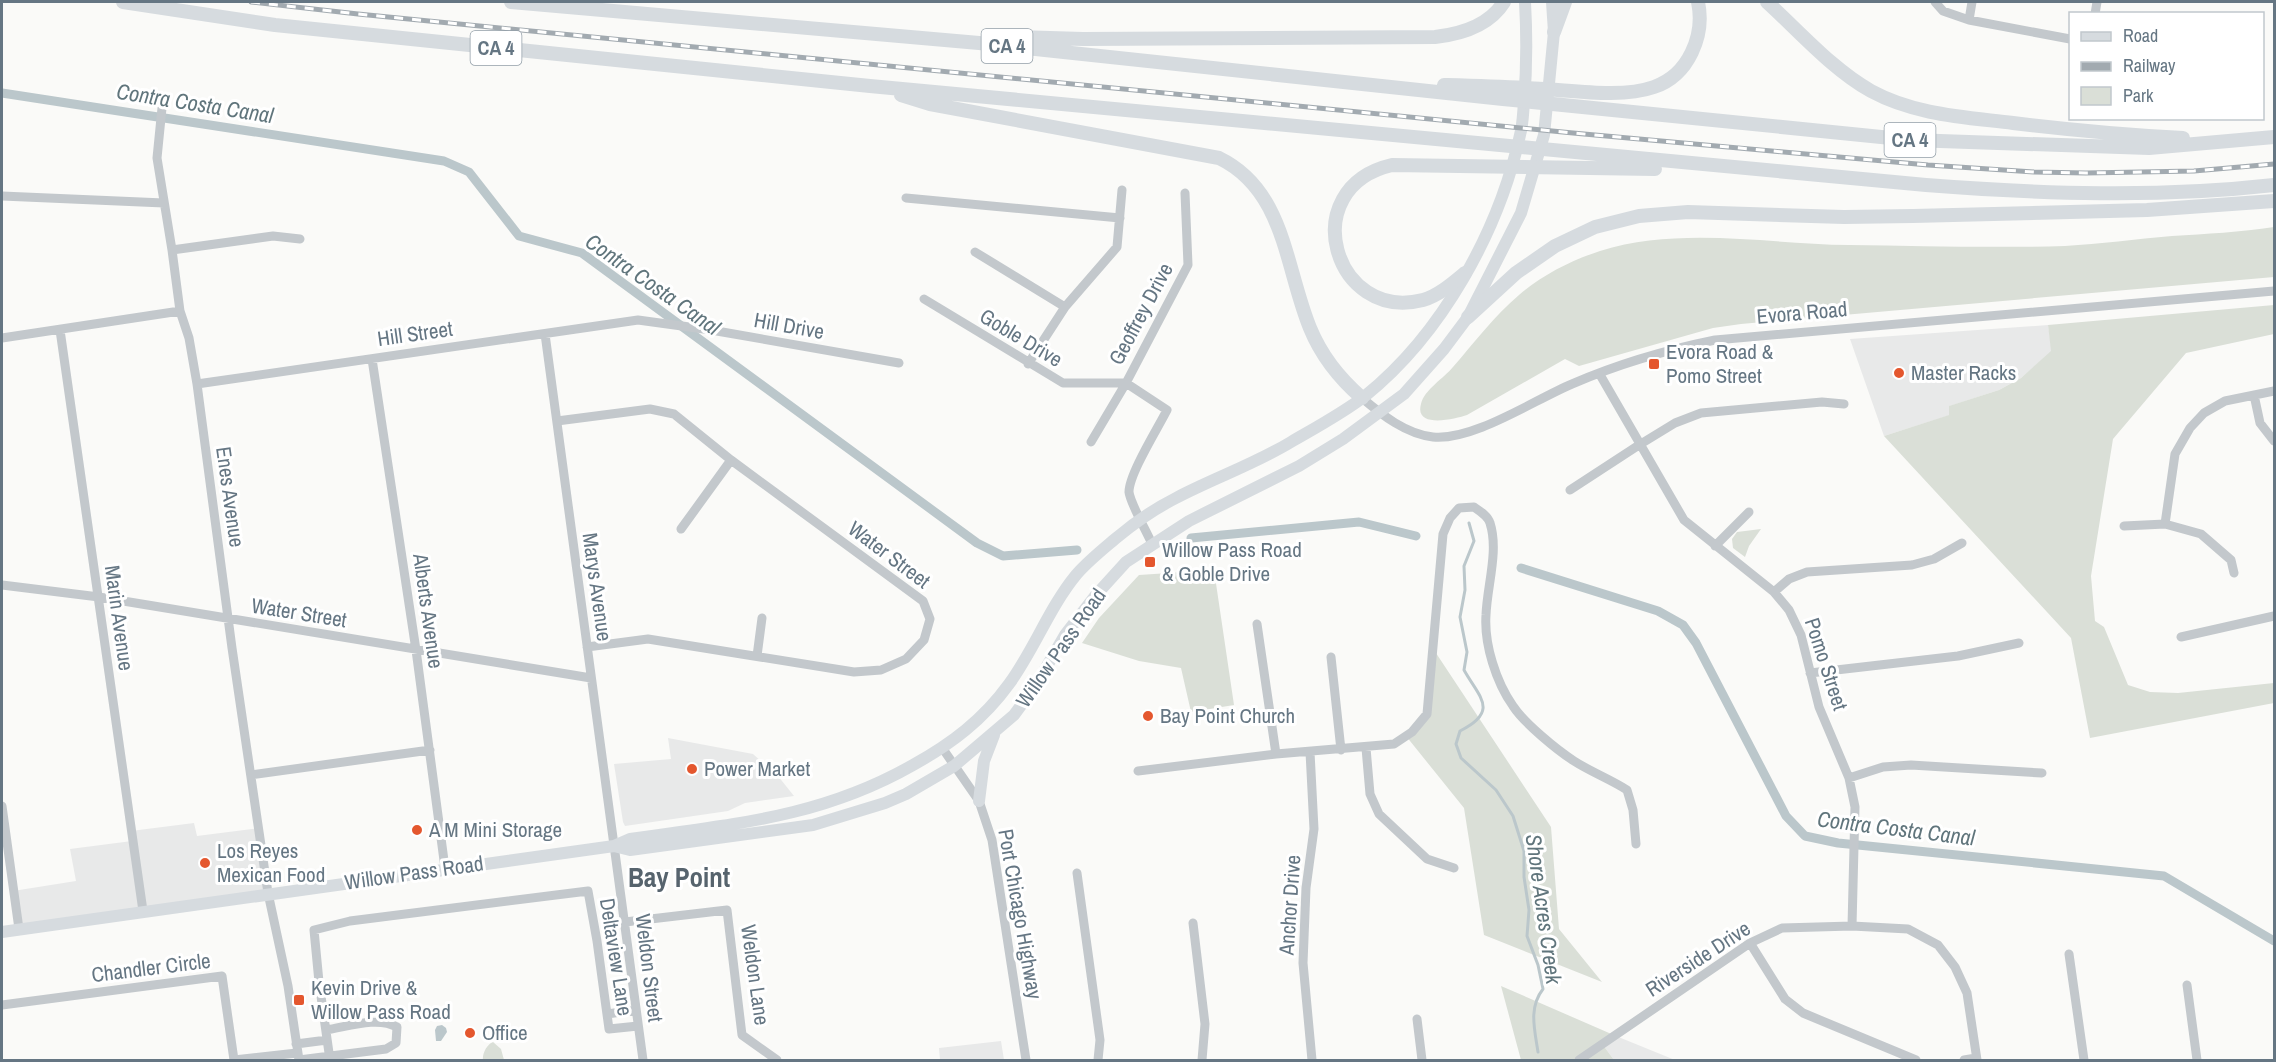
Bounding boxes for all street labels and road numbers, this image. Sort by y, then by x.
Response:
road number: CA 4 [982,29,1032,63]
road number: CA 4 [470,31,522,65]
road number: CA 4 [1884,123,1936,157]
street label: Geoffrey Drive [1102,258,1180,370]
street label: Evora Road [1755,294,1849,331]
street label: Goble Drive [974,301,1068,374]
street label: Hill Drive [752,305,826,346]
street label: Hill Street [375,314,455,353]
street label: Enes Avenue [209,445,252,549]
street label: Water Street [842,514,937,595]
street label: Marys Avenue [576,531,619,643]
street label: Alberts Avenue [406,551,451,670]
street label: Marin Avenue [98,563,141,672]
street label: Willow Pass Road [1009,582,1113,713]
street label: Water Street [249,591,349,634]
street label: Pomo Street [1798,614,1855,714]
street label: Port Chicago Highway [991,827,1050,1002]
street label: Willow Pass Road [343,848,485,897]
street label: Anchor Drive [1271,854,1307,957]
street label: Deltaview Lane [593,896,640,1018]
street label: Weldon Street [628,912,671,1024]
street label: Riverside Drive [1640,914,1756,1003]
street label: Weldon Lane [734,923,777,1027]
street label: Chandler Circle [90,946,212,989]

